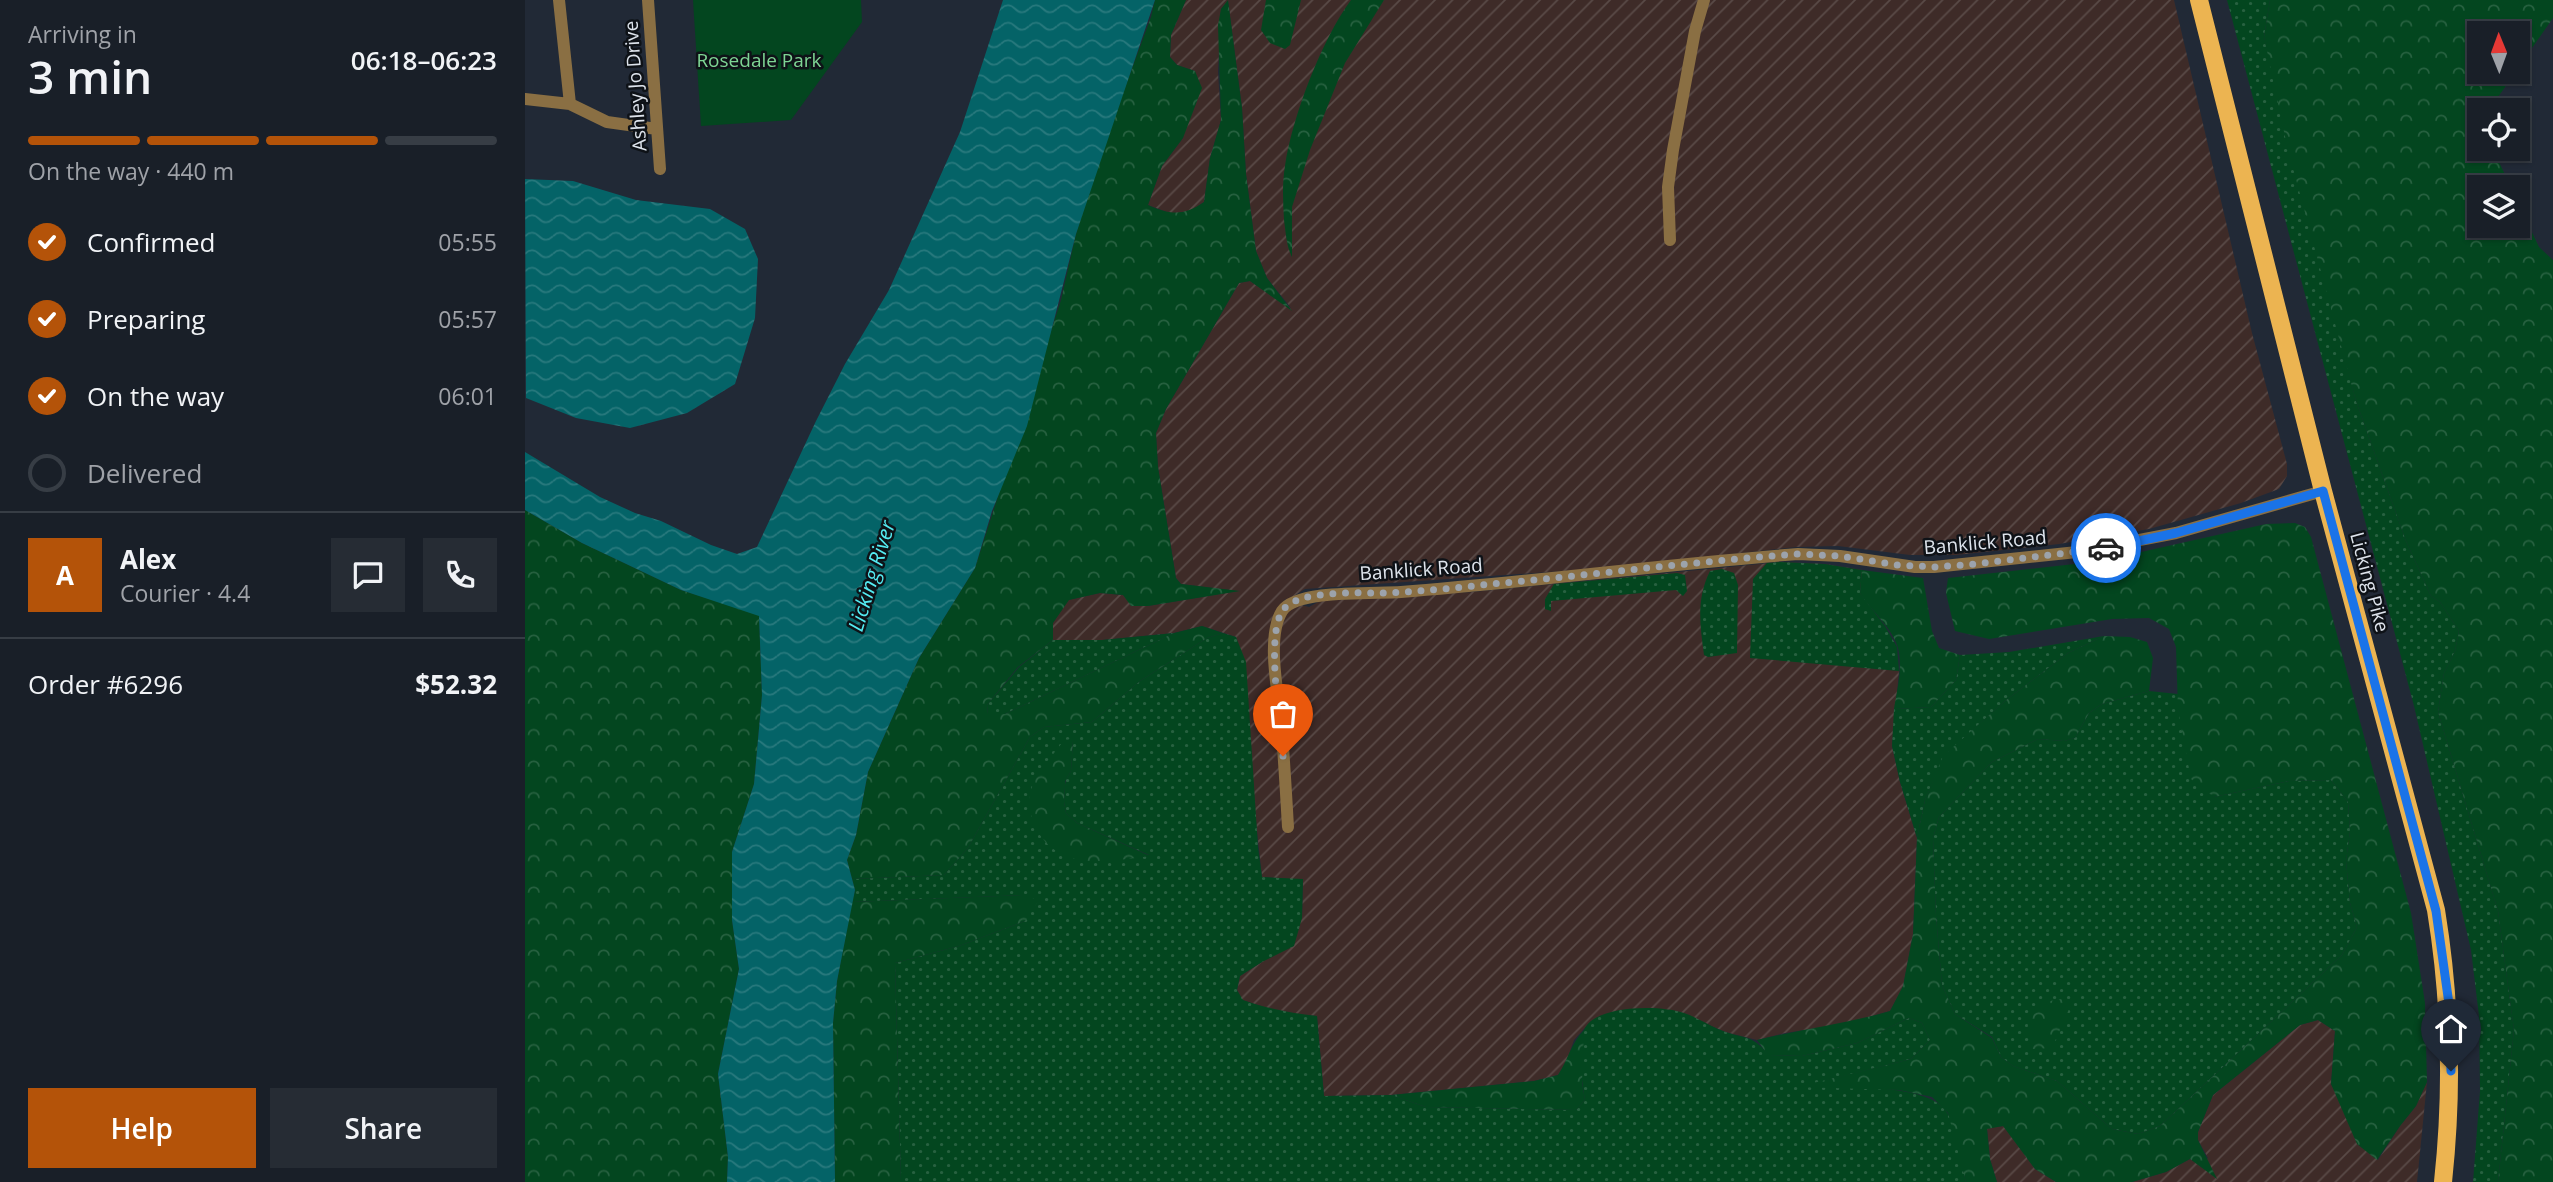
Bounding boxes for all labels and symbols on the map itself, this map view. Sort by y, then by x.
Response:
street label: Ashley Jo Drive [617,20,653,152]
north arrow [2467,21,2531,84]
park label: Rosedale Park [696,47,822,73]
courier [2071,513,2141,583]
water label: Licking River [841,516,901,635]
street label: Banklick Road [1922,524,2048,560]
street label: Licking Pike [2344,529,2396,635]
street label: Banklick Road [1359,552,1483,586]
pin [1253,684,1313,756]
pin [2421,999,2481,1071]

